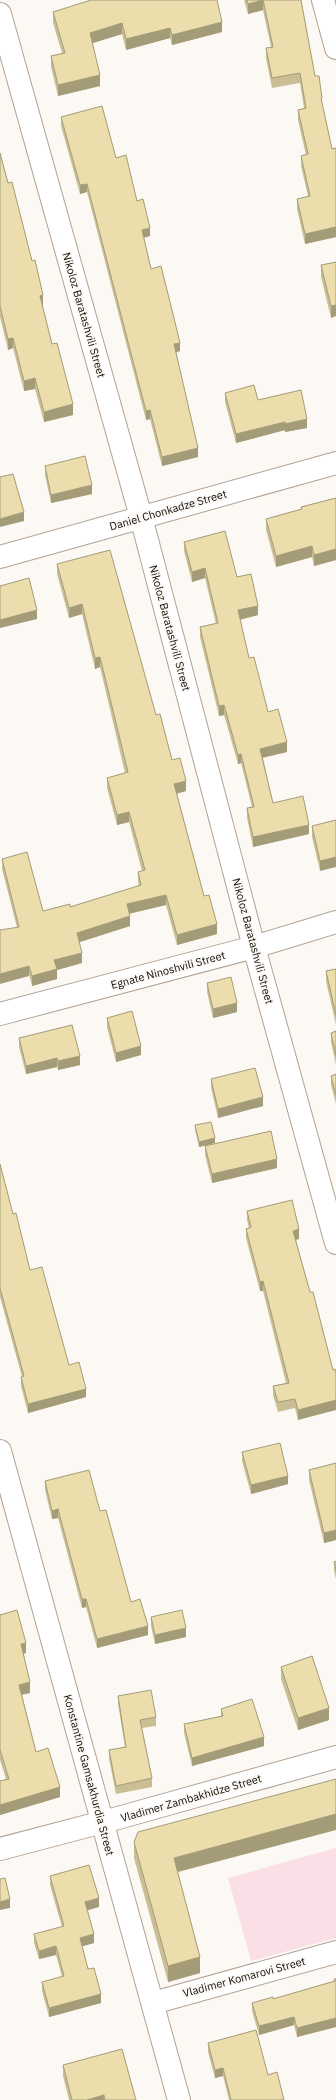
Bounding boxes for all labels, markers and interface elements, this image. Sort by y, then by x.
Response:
street label: Nikoloz Baratashvili Street [59,251,109,380]
street label: Daniel Chonkadze Street [108,487,228,533]
street label: Nikoloz Baratashvili Street [146,563,194,693]
street label: Nikoloz Baratashvili Street [229,876,277,1006]
street label: Egnate Ninoshvili Street [109,948,227,992]
street label: Konstantine Gamsakhurdia Street [61,1693,117,1857]
street label: Vladimer Zambakhidze Street [119,1771,263,1825]
street label: Vladimer Komarovi Street [181,1954,307,2000]

